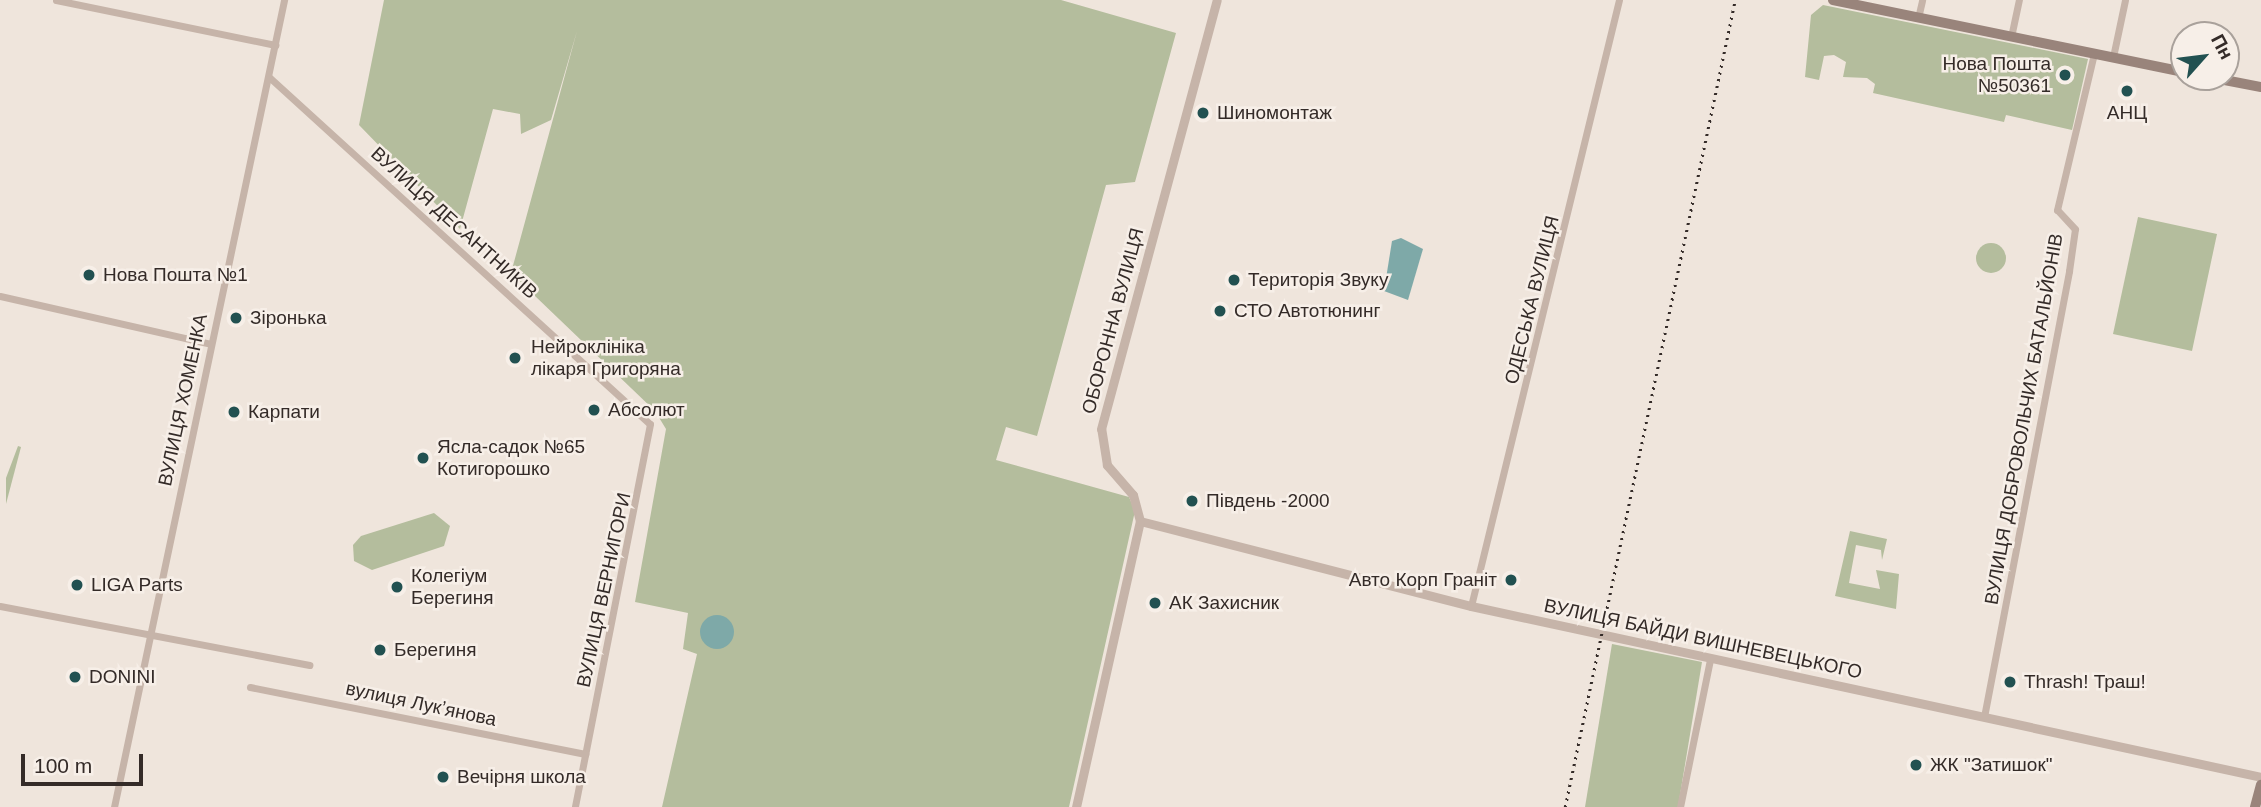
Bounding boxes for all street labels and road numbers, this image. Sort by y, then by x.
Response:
street label: ВУЛИЦЯ ДЕСАНТНИКІВ [366,142,542,304]
street label: ОДЕСЬКА ВУЛИЦЯ [1500,214,1564,386]
street label: ОБОРОННА ВУЛИЦЯ [1077,226,1149,416]
street label: ВУЛИЦЯ ДОБРОВОЛЬЧИХ БАТАЛЬЙОНІВ [1980,232,2068,606]
street label: ВУЛИЦЯ ХОМЕНКА [154,312,212,488]
street label: ВУЛИЦЯ ВЕРНИГОРИ [572,491,636,689]
street label: ВУЛИЦЯ БАЙДИ ВИШНЕВЕЦЬКОГО [1542,594,1864,684]
street label: вулиця Лукʼянова [344,677,498,731]

